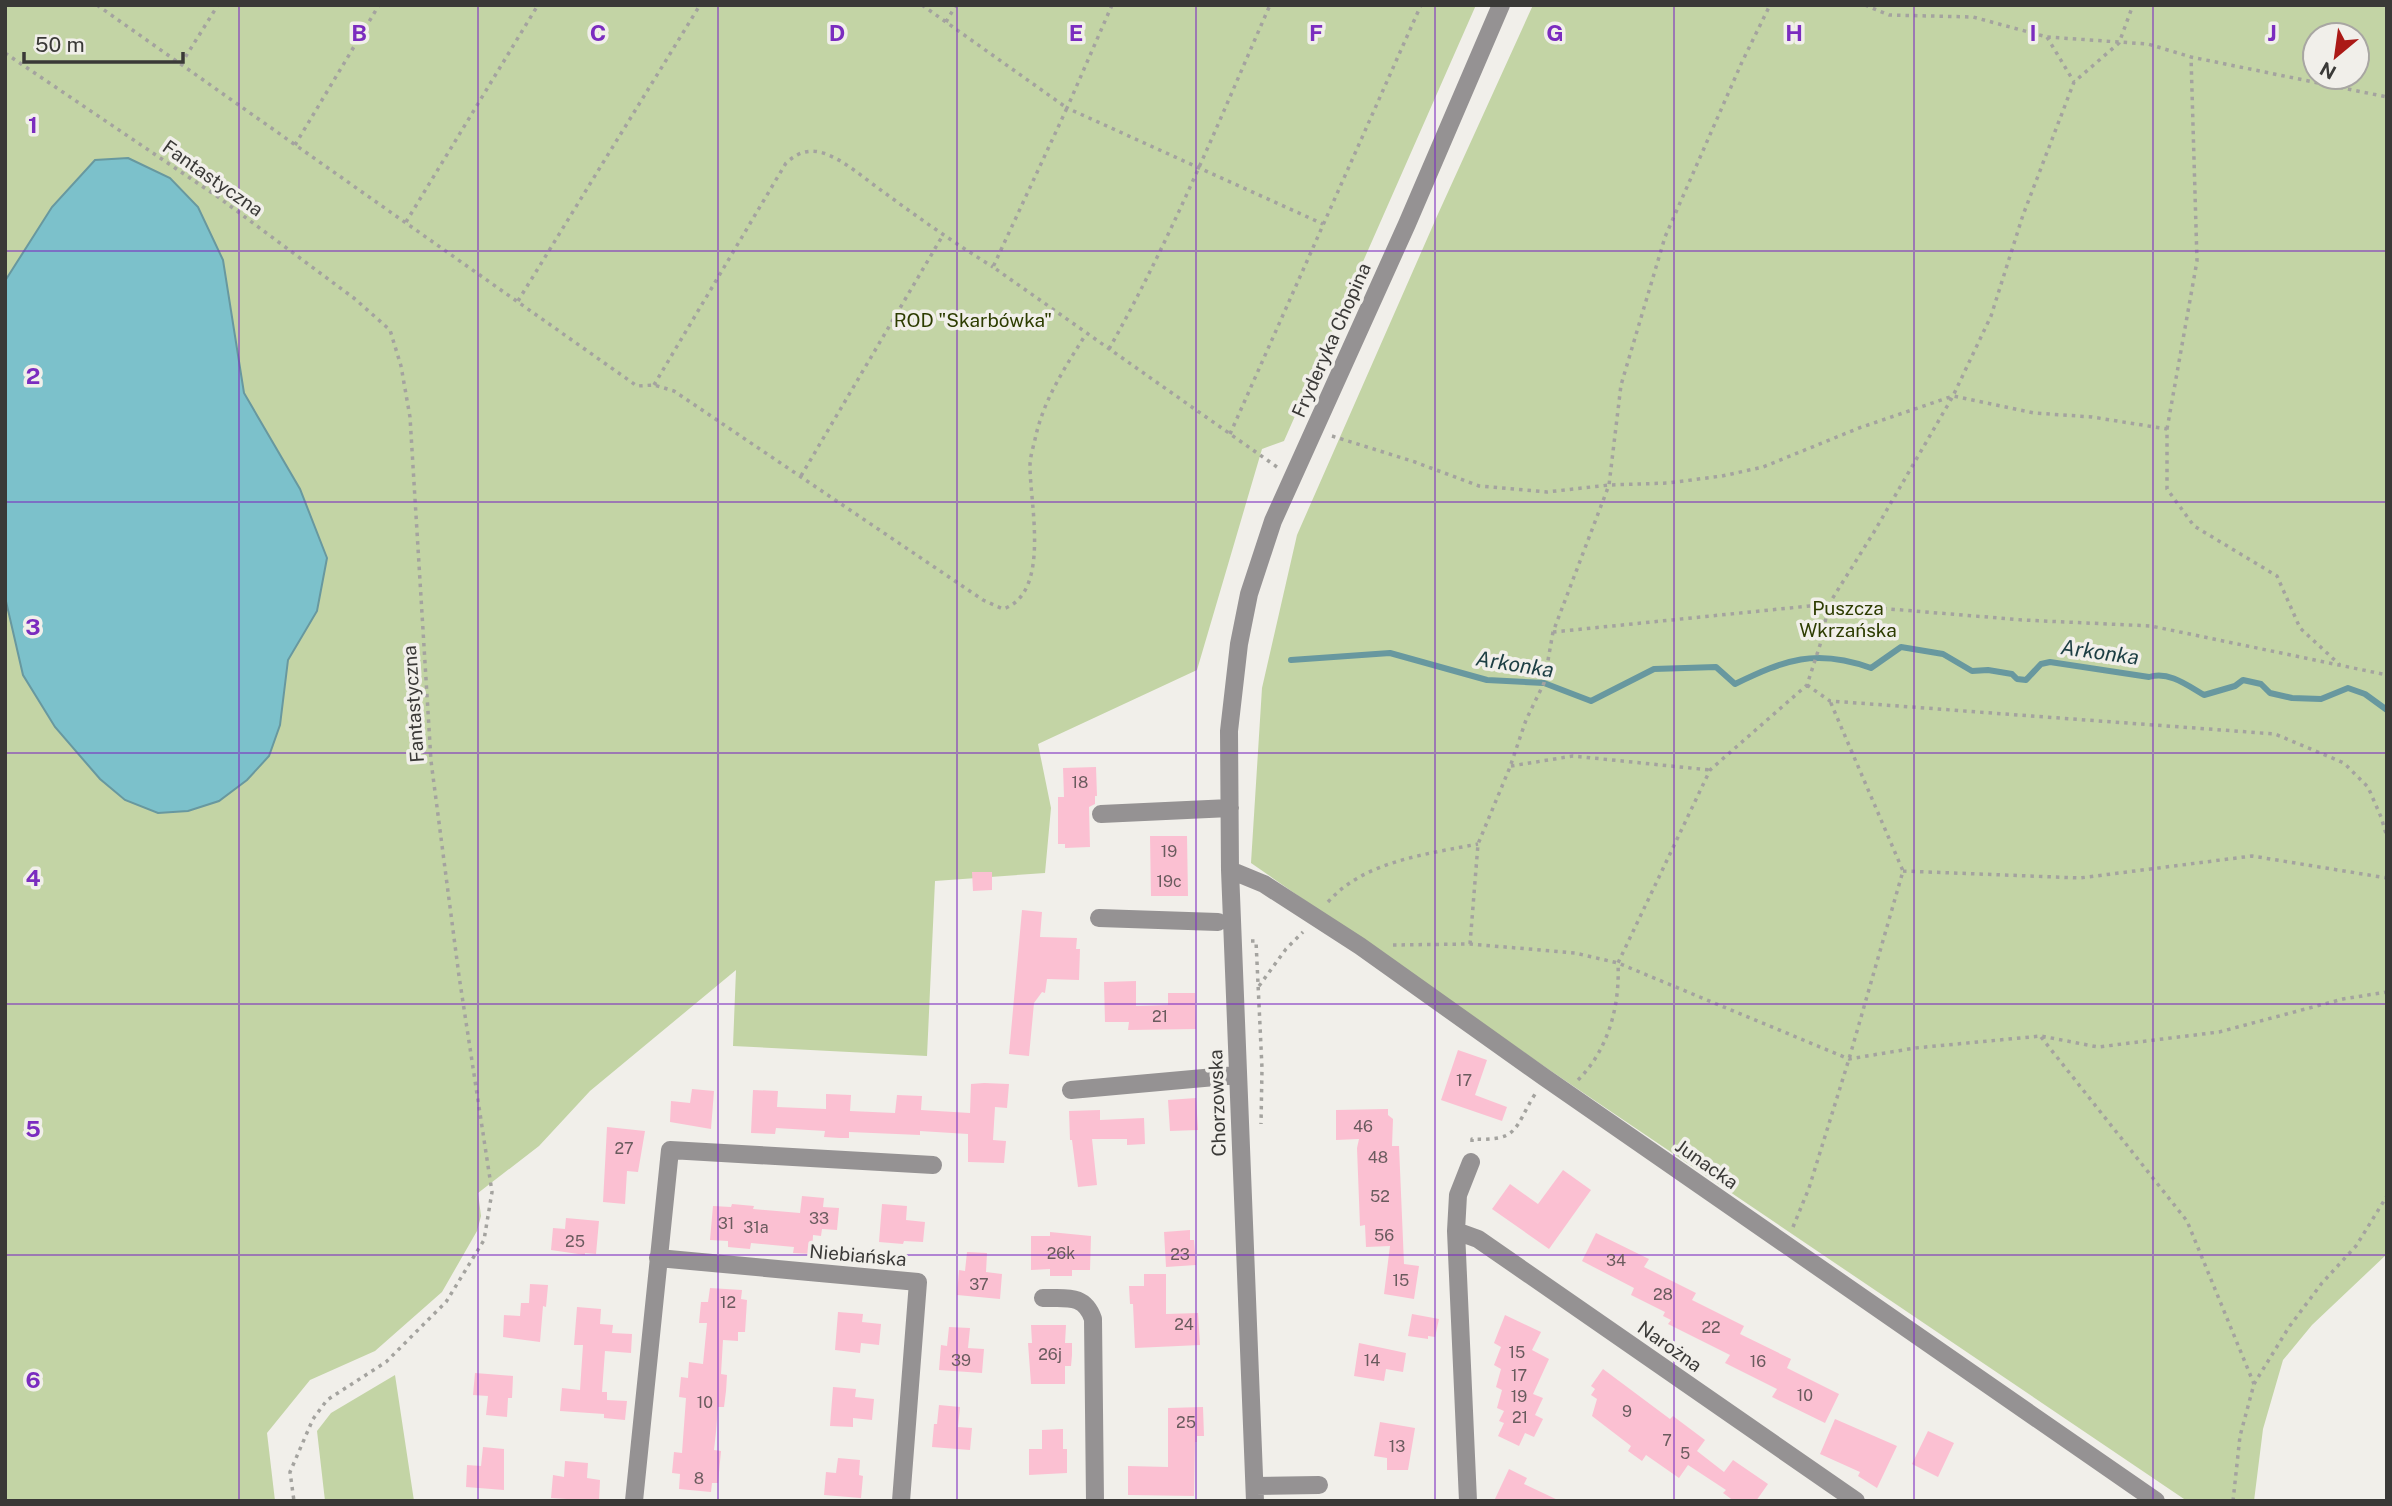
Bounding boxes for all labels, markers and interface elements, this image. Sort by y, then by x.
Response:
text: B [351,19,367,46]
text: C [590,19,606,46]
text: D [829,19,845,46]
text: E [1069,19,1083,46]
text: F [1309,19,1323,46]
text: G [1546,19,1564,46]
text: H [1785,19,1803,46]
text: I [2029,19,2037,46]
text: J [2267,19,2277,46]
scale bar [24,21,184,65]
north arrow [2301,21,2371,91]
text: 50 m [35,32,85,57]
text: N [2316,58,2340,84]
text: 1 [28,111,38,138]
street label: Fantastyczna [159,135,267,221]
street label: Fryderyka Chopina [1287,259,1375,421]
park label: ROD "Skarbówka" [894,309,1052,331]
text: 2 [26,362,40,389]
park label: Puszcza Wkrzańska [1799,597,1897,641]
text: 3 [25,613,41,640]
water label: Arkonka [2059,634,2141,670]
street label: Fantastyczna [398,645,428,763]
water label: Arkonka [1474,646,1556,682]
house number: 18 [1072,773,1088,792]
house number: 19 [1161,842,1177,861]
text: 4 [25,864,41,891]
house number: 19c [1156,872,1182,891]
house number: 21 [1152,1007,1168,1026]
street label: Chorzowska [1204,1049,1230,1157]
house number: 17 [1456,1071,1472,1090]
text: 5 [25,1115,41,1142]
house number: 46 [1353,1117,1373,1136]
street label: Junacka [1672,1135,1742,1193]
house number: 27 [614,1139,634,1158]
house number: 48 [1368,1148,1388,1167]
house number: 52 [1370,1187,1390,1206]
house number: 33 [809,1209,829,1228]
house number: 31 [718,1214,734,1233]
house number: 31a [743,1218,769,1237]
house number: 56 [1374,1226,1394,1245]
house number: 25 [565,1232,585,1251]
street label: Niebiańska [808,1240,908,1270]
house number: 26k [1047,1244,1075,1263]
house number: 23 [1170,1245,1190,1264]
house number: 34 [1606,1251,1626,1270]
house number: 15 [1393,1271,1409,1290]
house number: 37 [969,1275,989,1294]
house number: 28 [1653,1285,1673,1304]
house number: 12 [720,1293,736,1312]
house number: 24 [1174,1315,1194,1334]
street label: Narożna [1634,1316,1706,1376]
house number: 22 [1701,1318,1721,1337]
house number: 15 [1509,1343,1525,1362]
house number: 26j [1038,1345,1062,1364]
house number: 39 [951,1351,971,1370]
house number: 14 [1364,1351,1380,1370]
house number: 16 [1750,1352,1766,1371]
text: 6 [25,1366,41,1393]
house number: 17 [1511,1366,1527,1385]
house number: 10 [1797,1386,1813,1405]
house number: 19 [1511,1387,1527,1406]
house number: 10 [697,1393,713,1412]
house number: 9 [1622,1402,1632,1421]
house number: 21 [1512,1408,1528,1427]
house number: 25 [1176,1413,1196,1432]
house number: 7 [1662,1431,1672,1450]
house number: 13 [1389,1437,1405,1456]
house number: 5 [1680,1444,1690,1463]
house number: 8 [694,1469,704,1488]

